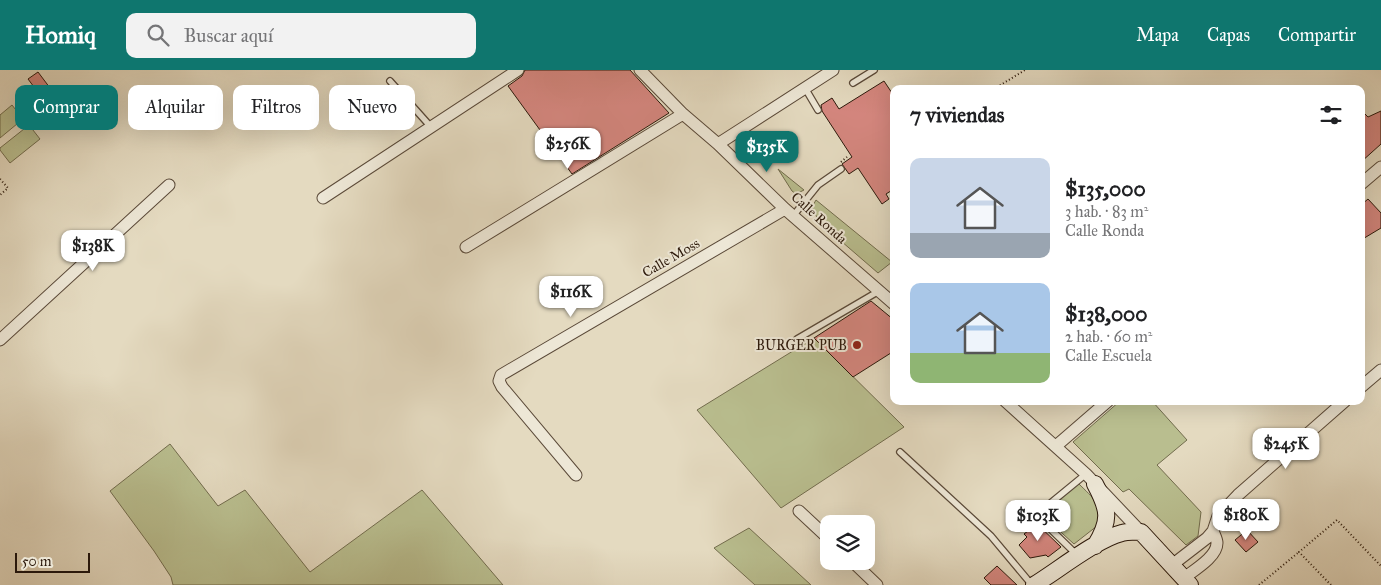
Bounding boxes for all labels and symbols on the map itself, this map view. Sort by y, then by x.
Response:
pin: $256K [533,128,603,170]
pin: $135K [732,131,802,173]
street label: Calle Ronda [788,189,850,248]
pin: $138K [58,230,128,272]
street label: Calle Moss [639,235,703,281]
pin: $116K [536,276,606,318]
place label: BURGER PUB [756,337,847,354]
marker: BURGER PUB [851,339,863,351]
pin: $245K [1251,428,1321,470]
pin: $180K [1211,498,1281,541]
pin: $103K [1003,500,1073,542]
scale bar [15,550,90,573]

